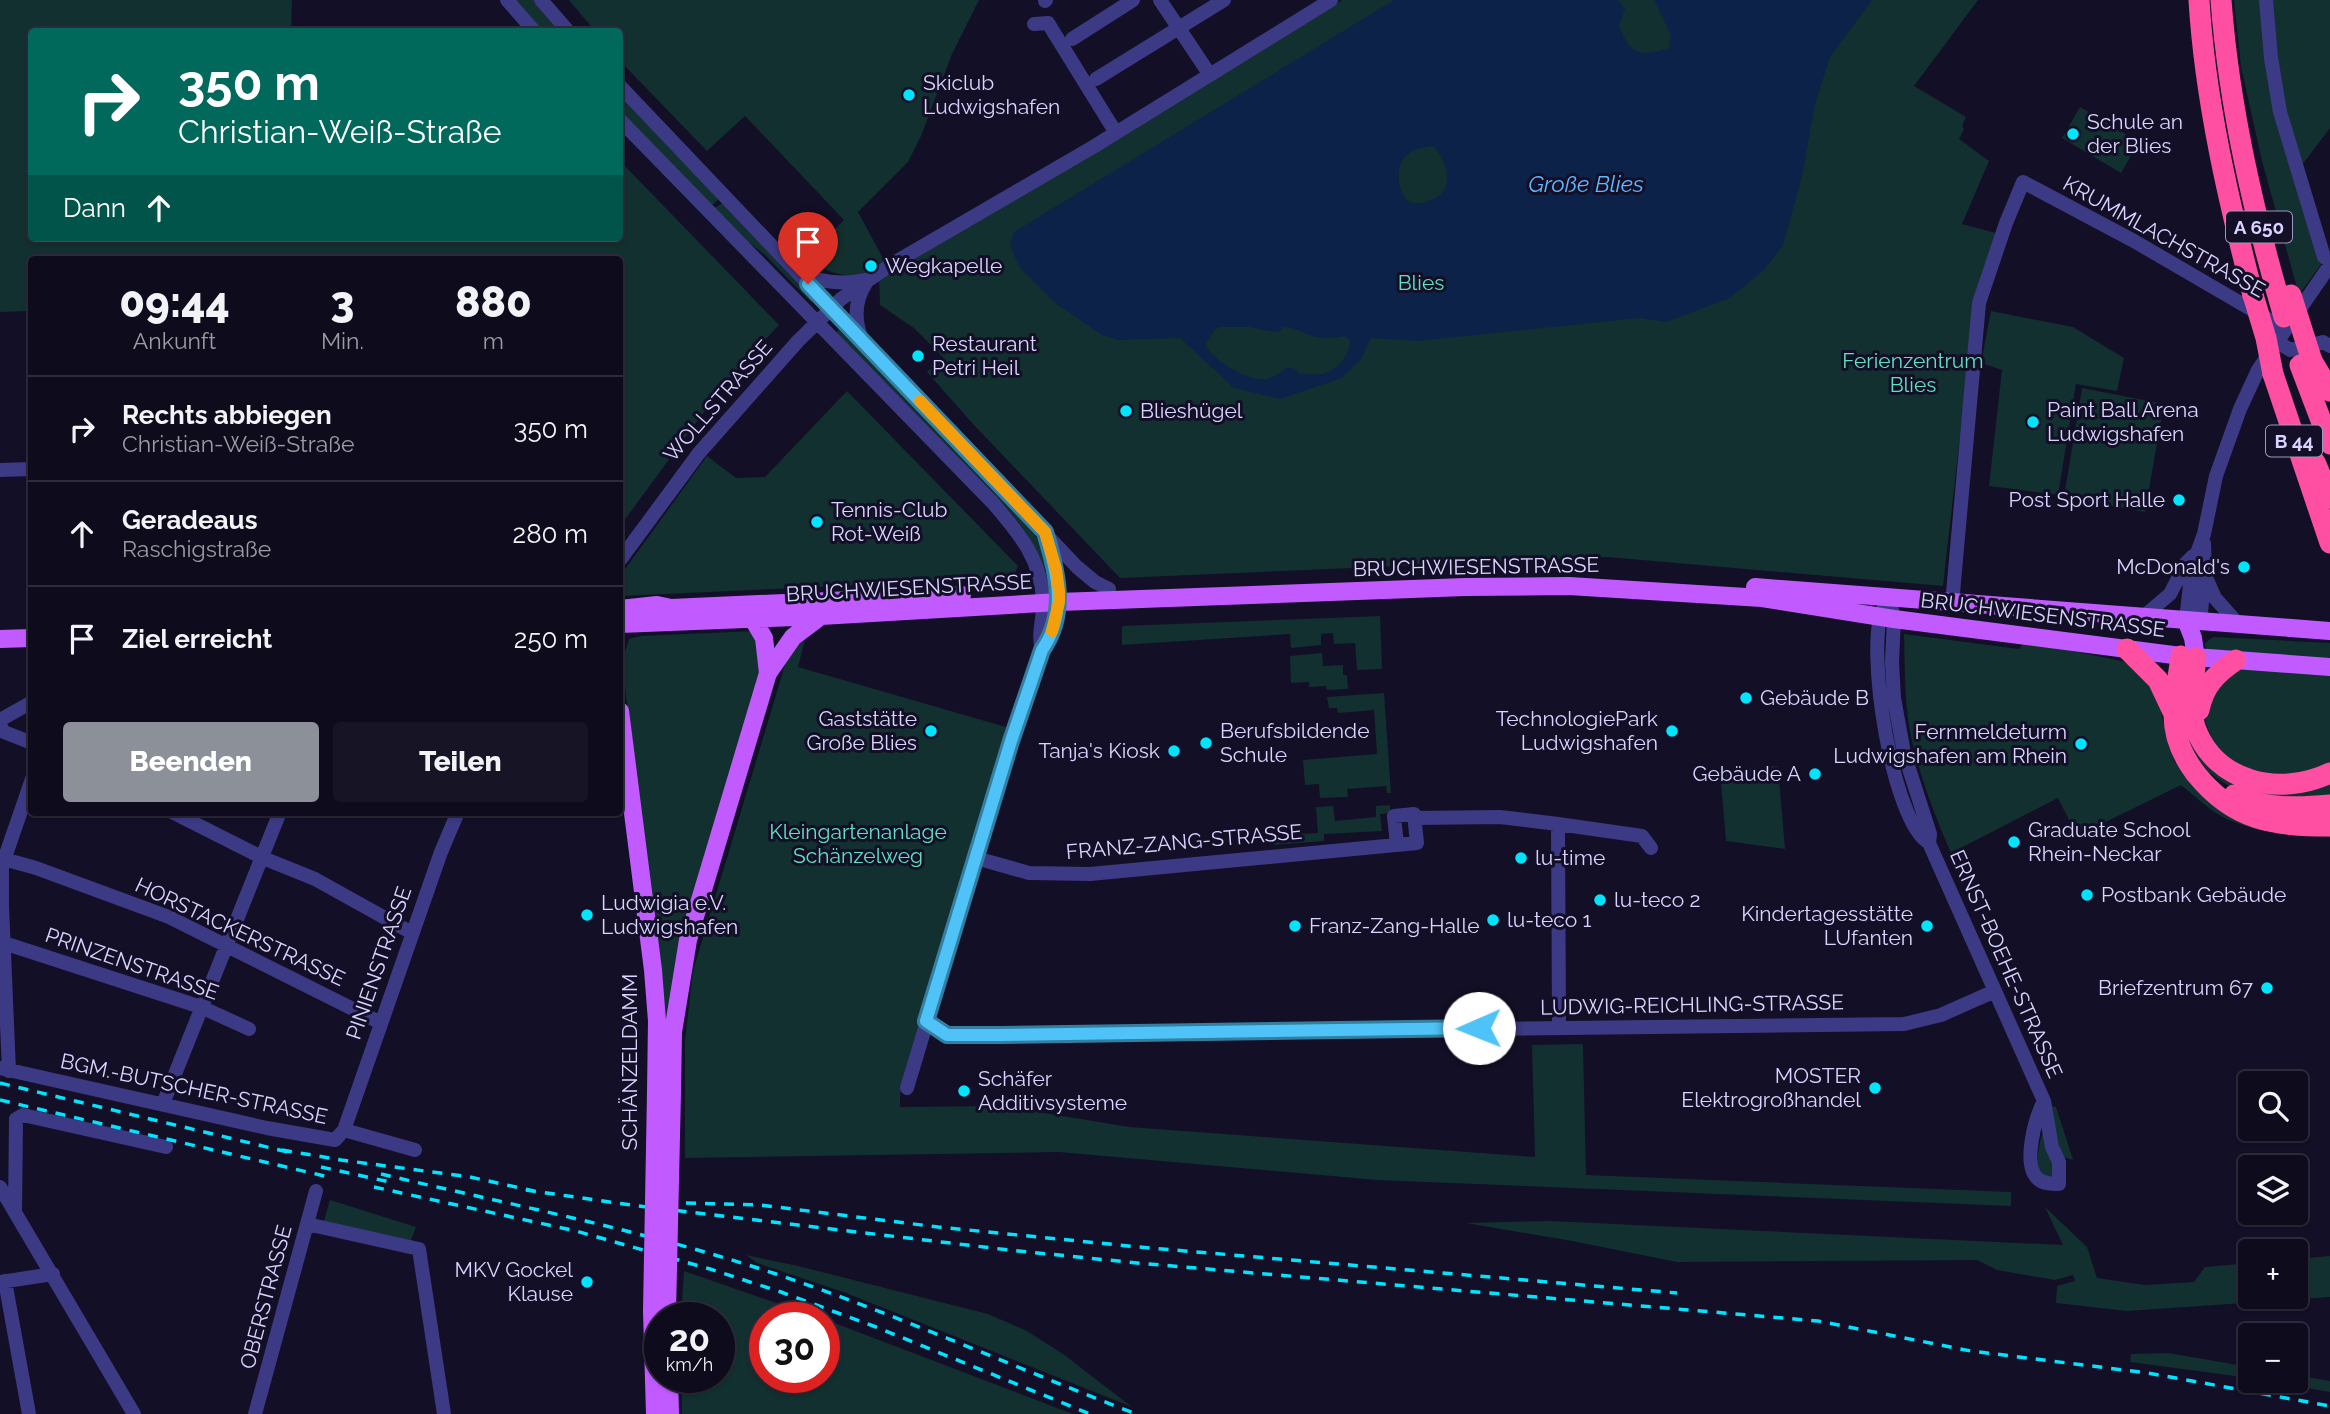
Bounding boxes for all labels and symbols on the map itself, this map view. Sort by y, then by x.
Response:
place label: Skiclub Ludwigshafen [923,70,1060,119]
marker: Skiclub Ludwigshafen [901,87,917,103]
place label: Schule an der Blies [2087,109,2183,158]
marker: Schule an der Blies [2065,126,2081,142]
water label: Große Blies [1528,170,1644,197]
street label: KRUMMLACHSTRASSE [2059,171,2270,303]
pin [778,212,838,284]
road number: A 650 [2226,212,2292,243]
place label: Wegkapelle [885,253,1002,278]
marker: Wegkapelle [863,258,879,274]
park label: Blies [1398,270,1444,295]
place label: Restaurant Petri Heil [932,331,1037,380]
street label: WOLLSTRASSE [658,335,777,467]
marker: Restaurant Petri Heil [910,348,926,364]
park label: Ferienzentrum Blies [1842,348,1984,397]
place label: Paint Ball Arena Ludwigshafen [2047,397,2199,446]
place label: Blieshügel [1140,398,1243,423]
marker: Blieshügel [1118,403,1134,419]
marker: Paint Ball Arena Ludwigshafen [2025,414,2041,430]
road number: B 44 [2266,426,2322,456]
place label: Post Sport Halle [2009,487,2165,512]
marker: Post Sport Halle [2171,492,2187,508]
place label: Tennis-Club Rot-Weiß [831,497,947,546]
marker: Tennis-Club Rot-Weiß [809,514,825,530]
street label: BRUCHWIESENSTRASSE [1353,552,1599,581]
place label: McDonald's [2116,554,2230,579]
marker: McDonald's [2236,559,2252,575]
street label: BRUCHWIESENSTRASSE [785,569,1033,606]
street label: BRUCHWIESENSTRASSE [1919,587,2167,642]
place label: Gebäude B [1760,685,1869,710]
marker: Gebäude B [1738,690,1754,706]
place label: Gaststätte Große Blies [806,706,917,755]
place label: TechnologiePark Ludwigshafen [1496,706,1658,755]
place label: Berufsbildende Schule [1220,718,1370,767]
place label: Fernmeldeturm Ludwigshafen am Rhein [1833,719,2067,768]
marker: Gaststätte Große Blies [923,723,939,739]
marker: TechnologiePark Ludwigshafen [1664,723,1680,739]
marker: Berufsbildende Schule [1198,735,1214,751]
marker: Fernmeldeturm Ludwigshafen am Rhein [2073,736,2089,752]
place label: Tanja's Kiosk [1039,738,1160,763]
marker: Tanja's Kiosk [1166,743,1182,759]
place label: Gebäude A [1692,761,1801,786]
marker: Gebäude A [1807,766,1823,782]
place label: Graduate School Rhein-Neckar [2028,817,2191,866]
park label: Kleingartenanlage Schänzelweg [769,819,947,868]
street label: FRANZ-ZANG-STRASSE [1065,819,1303,864]
marker: Graduate School Rhein-Neckar [2006,834,2022,850]
place label: lu-time [1535,845,1605,870]
street label: ERNST-BOEHE-STRASSE [1945,846,2068,1082]
marker: lu-time [1513,850,1529,866]
street label: HORSTACKERSTRASSE [131,872,349,991]
place label: Postbank Gebäude [2101,882,2286,907]
street label: PINIENSTRASSE [341,883,416,1043]
place label: lu-teco 2 [1614,887,1700,912]
marker: Postbank Gebäude [2079,887,2095,903]
place label: Ludwigia e.V. Ludwigshafen [601,890,738,939]
marker: lu-teco 2 [1592,892,1608,908]
place label: Kindertagesstätte LUfanten [1741,901,1913,950]
marker: Ludwigia e.V. Ludwigshafen [579,907,595,923]
place label: lu-teco 1 [1507,907,1592,932]
marker: lu-teco 1 [1485,912,1501,928]
place label: Franz-Zang-Halle [1309,913,1480,938]
marker: Franz-Zang-Halle [1287,918,1303,934]
marker: Kindertagesstätte LUfanten [1919,918,1935,934]
street label: PRINZENSTRASSE [42,922,222,1005]
street label: SCHÄNZELDAMM [617,974,642,1150]
place label: Briefzentrum 67 [2098,975,2254,1000]
marker: Briefzentrum 67 [2259,980,2275,996]
street label: LUDWIG-REICHLING-STRASSE [1540,989,1844,1020]
position arrow [1442,991,1516,1065]
street label: BGM.-BUTSCHER-STRASSE [58,1048,330,1129]
place label: MOSTER Elektrogroßhandel [1681,1063,1861,1112]
place label: Schäfer Additivsysteme [978,1066,1127,1115]
marker: MOSTER Elektrogroßhandel [1867,1080,1883,1096]
marker: Schäfer Additivsysteme [956,1083,972,1099]
street label: OBERSTRASSE [234,1222,297,1371]
place label: MKV Gockel Klause [455,1257,573,1306]
marker: MKV Gockel Klause [579,1274,595,1290]
speed limit sign: 30 [749,1302,840,1393]

